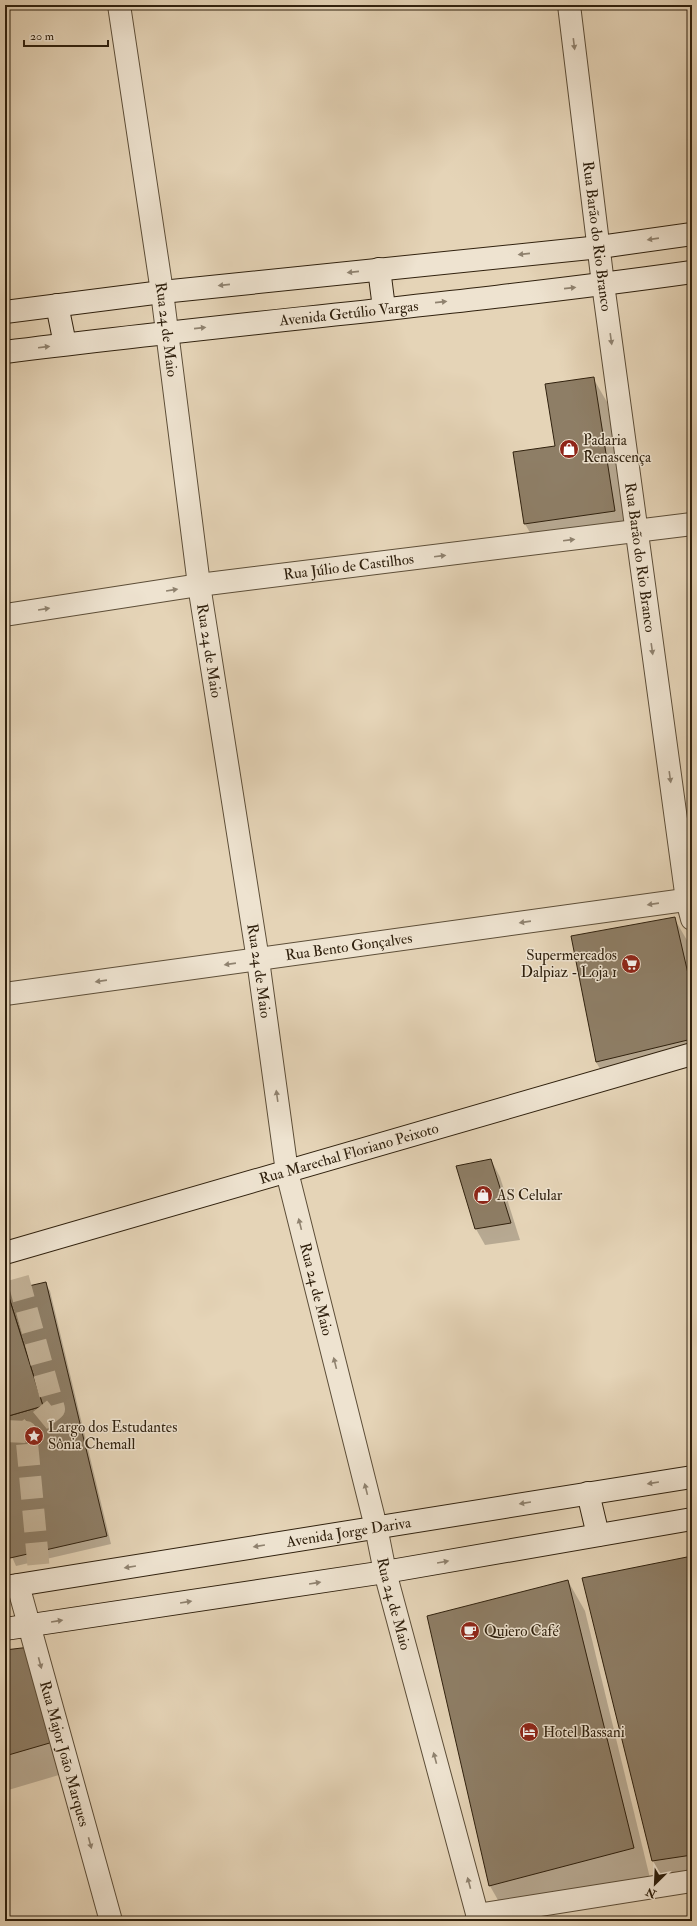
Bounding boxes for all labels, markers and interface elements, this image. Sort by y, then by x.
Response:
scale bar [24,22,108,48]
text: 20 m [30,29,55,44]
one-way arrow [571,38,577,50]
street label: Rua Barão do Rio Branco [579,160,616,313]
one-way arrow [647,236,659,242]
one-way arrow [518,251,530,258]
one-way arrow [347,269,359,275]
street label: Rua 24 de Maio [151,281,182,378]
one-way arrow [218,282,230,289]
one-way arrow [564,285,576,291]
street label: Avenida Getúlio Vargas [277,296,419,330]
one-way arrow [435,299,447,305]
one-way arrow [194,325,207,331]
one-way arrow [607,333,614,346]
one-way arrow [38,344,50,350]
place label: Padaria Renascença [583,431,652,467]
shop icon: Padaria Renascença [558,438,580,460]
street label: Rua Barão do Rio Branco [621,481,660,634]
one-way arrow [563,537,575,543]
street label: Rua Júlio de Castilhos [282,549,415,584]
one-way arrow [434,553,446,559]
one-way arrow [166,587,178,593]
street label: Rua 24 de Maio [193,602,226,699]
one-way arrow [37,606,50,612]
one-way arrow [649,643,655,655]
one-way arrow [667,771,673,783]
one-way arrow [647,901,659,907]
one-way arrow [519,919,531,925]
street label: Rua 24 de Maio [243,922,275,1019]
street label: Rua Bento Gonçalves [284,928,413,965]
place label: Supermercados Dalpiaz - Loja 1 [521,946,617,983]
supermarket icon: Supermercados Dalpiaz - Loja 1 [620,953,642,975]
one-way arrow [223,961,236,967]
one-way arrow [95,978,107,984]
one-way arrow [273,1090,280,1102]
street label: Rua Marechal Floriano Peixoto [257,1118,441,1188]
shop icon: AS Celular [472,1184,494,1206]
place label: AS Celular [496,1186,563,1205]
one-way arrow [296,1217,302,1230]
street label: Rua 24 de Maio [296,1241,337,1338]
one-way arrow [331,1357,337,1369]
place label: Largo dos Estudantes Sônia Chemall [48,1418,177,1454]
place icon: Largo dos Estudantes Sônia Chemall [23,1425,45,1447]
one-way arrow [647,1480,660,1486]
one-way arrow [363,1483,369,1495]
one-way arrow [519,1500,531,1506]
street label: Avenida Jorge Dariva [284,1513,413,1551]
one-way arrow [252,1543,265,1549]
street label: Rua 24 de Maio [373,1556,415,1652]
one-way arrow [437,1559,449,1565]
one-way arrow [124,1564,136,1570]
one-way arrow [309,1580,321,1586]
one-way arrow [180,1599,192,1605]
one-way arrow [51,1618,64,1624]
cafe icon: Quiero Café [459,1620,481,1642]
place label: Quiero Café [484,1622,559,1641]
one-way arrow [37,1658,43,1670]
street label: Rua Major João Marques [35,1679,94,1829]
hotel icon: Hotel Bassani [518,1721,540,1743]
place label: Hotel Bassani [543,1723,625,1742]
one-way arrow [432,1752,438,1764]
one-way arrow [87,1836,93,1849]
north arrow [635,1864,675,1904]
one-way arrow [466,1877,472,1889]
text: N [643,1884,659,1901]

